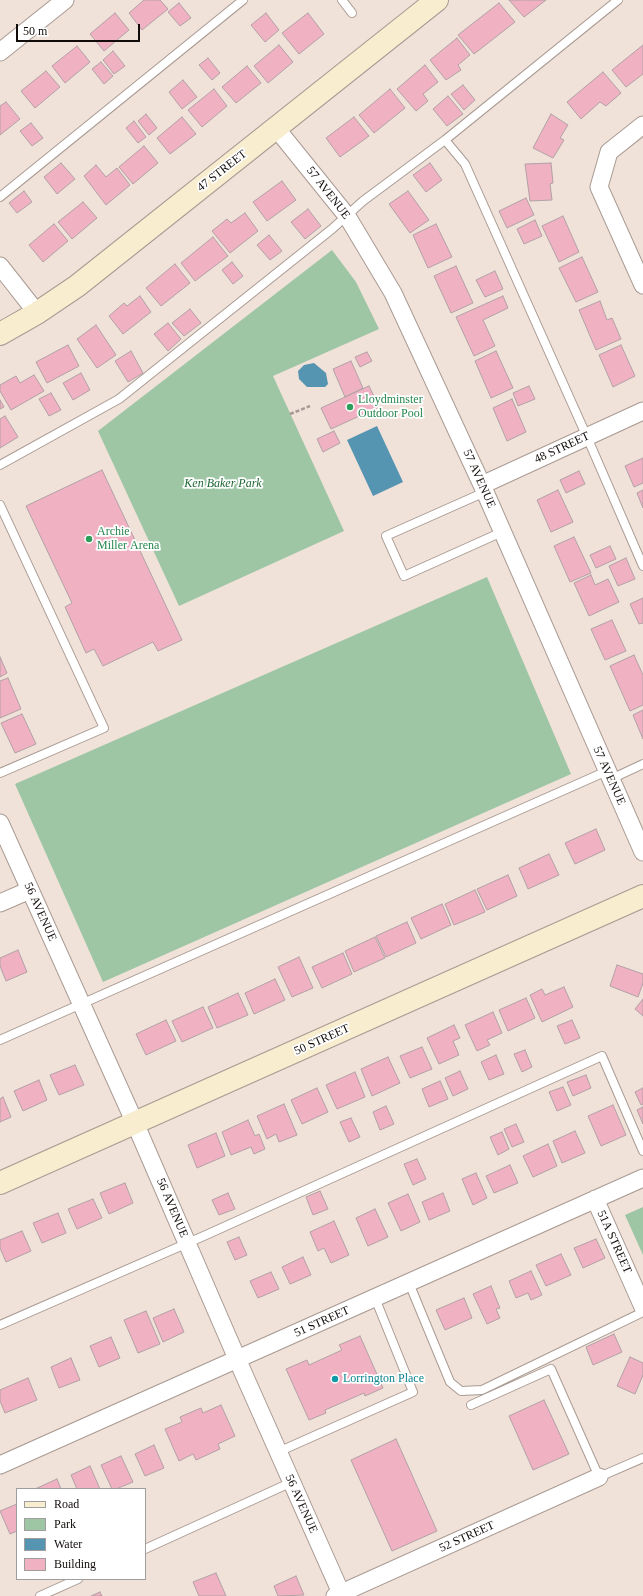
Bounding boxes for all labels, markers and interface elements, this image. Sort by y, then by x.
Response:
scale bar [18,16,142,42]
text: 50 m [23,24,47,38]
street label: 47 STREET [194,147,250,195]
street label: 57 AVENUE [303,164,353,222]
place label: Lloydminster Outdoor Pool [358,393,423,421]
marker: Lloydminster Outdoor Pool [345,402,355,412]
street label: 48 STREET [532,429,592,467]
street label: 57 AVENUE [460,447,498,511]
park label: Ken Baker Park [184,477,262,491]
place label: Archie Miller Arena [97,525,159,553]
marker: Archie Miller Arena [84,534,94,544]
street label: 57 AVENUE [590,744,628,808]
street label: 56 AVENUE [21,880,59,944]
street label: 50 STREET [292,1021,352,1059]
street label: 56 AVENUE [153,1176,191,1240]
street label: 51A STREET [594,1208,634,1276]
street label: 51 STREET [292,1303,352,1341]
place label: Lorrington Place [343,1372,424,1386]
marker: Lorrington Place [330,1374,340,1384]
street label: 56 AVENUE [282,1472,320,1536]
legend [16,1488,146,1580]
text: Road [54,1497,79,1511]
text: Park [54,1517,76,1531]
street label: 52 STREET [437,1518,497,1556]
text: Water [54,1537,82,1551]
text: Building [54,1557,96,1571]

